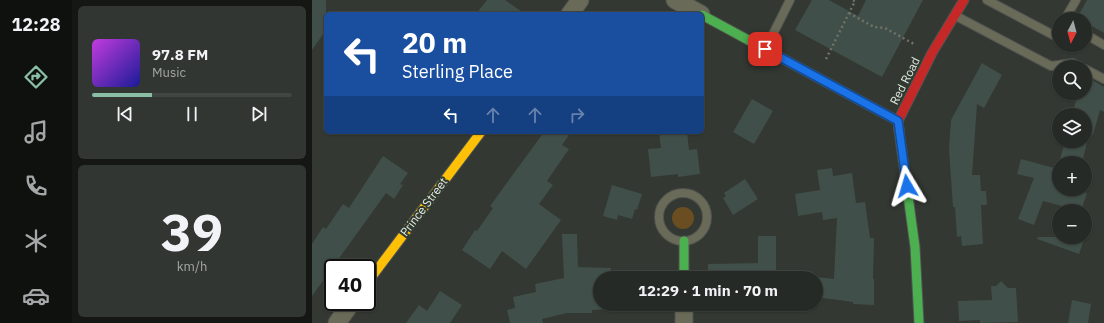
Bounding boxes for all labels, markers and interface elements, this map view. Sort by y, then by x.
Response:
north arrow [1052,12,1092,52]
map controls [1052,12,1092,244]
text: 12:28 [11,13,61,36]
text: 20 m [402,24,467,61]
icon: left [336,28,388,80]
pin [748,32,782,66]
icon: arrive [754,38,776,60]
text: 97.8 FM [152,45,208,64]
street label: Red Road [886,54,923,107]
text: Sterling Place [402,60,513,83]
button: search [1052,60,1092,100]
icon: directions [22,63,50,91]
text: Music [152,64,186,81]
icon: previous [114,103,136,125]
icon: pause [181,103,203,125]
icon: next [248,103,270,125]
icon: left [440,104,462,126]
icon: ahead [482,104,504,126]
icon: ahead [524,104,546,126]
icon: right [566,104,588,126]
button: layers [1052,108,1092,148]
icon: music [22,118,50,146]
button: + [1052,156,1092,196]
position arrow [886,165,928,207]
icon: phone [22,172,50,200]
street label: Prince Street [397,174,451,239]
text: 39 [161,198,223,265]
button: − [1052,204,1092,244]
icon: climate [22,227,50,255]
text: km/h [177,258,207,275]
speed limit sign: 40 [324,259,376,311]
text: 12:29 · 1 min · 70 m [638,281,778,300]
icon: car [22,282,50,310]

